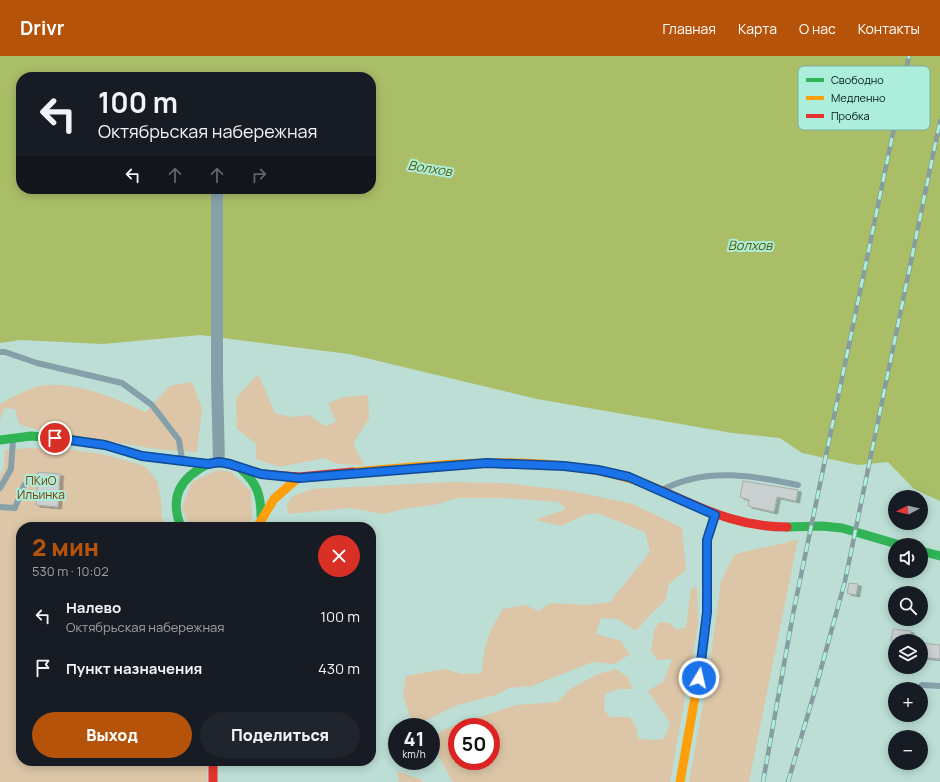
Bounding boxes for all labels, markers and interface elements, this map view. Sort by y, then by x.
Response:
text: Drivr [20,15,64,41]
text: Главная [663,19,716,38]
text: Карта [738,19,777,38]
text: О нас [799,19,836,38]
text: Контакты [858,19,920,38]
legend [798,66,930,130]
text: Свободно [831,72,884,87]
text: 100 m [98,83,178,121]
icon: left [32,88,84,140]
text: Медленно [831,90,886,105]
text: Пробка [831,108,870,123]
text: Октябрьская набережная [98,119,318,143]
water label: Волхов [407,156,454,181]
icon: left [122,164,144,186]
icon: ahead [164,164,186,186]
icon: ahead [206,164,228,186]
icon: right [248,164,270,186]
water label: Волхов [728,236,773,254]
pin [38,421,72,455]
icon: arrive [44,427,66,449]
park label: ПКиО Ильинка [17,472,65,503]
north arrow [888,490,928,530]
map controls [888,490,928,770]
text: 2 мин [32,530,99,563]
button: close [318,535,360,577]
button: sound [888,538,928,578]
text: 530 m · 10:02 [32,562,109,580]
button: search [888,586,928,626]
text: Налево [66,597,121,618]
icon: left [32,605,54,627]
text: 100 m [320,606,360,627]
text: Октябрьская набережная [66,618,225,636]
button: layers [888,634,928,674]
icon: arrive [32,657,54,679]
position arrow [678,657,720,699]
text: Пункт назначения [66,658,202,679]
text: 430 m [318,658,360,679]
button: + [888,682,928,722]
button: Выход [32,712,192,758]
button: Поделиться [200,712,360,758]
speed limit sign: 50 [448,718,500,770]
text: 41 [404,725,424,752]
button: − [888,730,928,770]
text: km/h [402,747,426,761]

